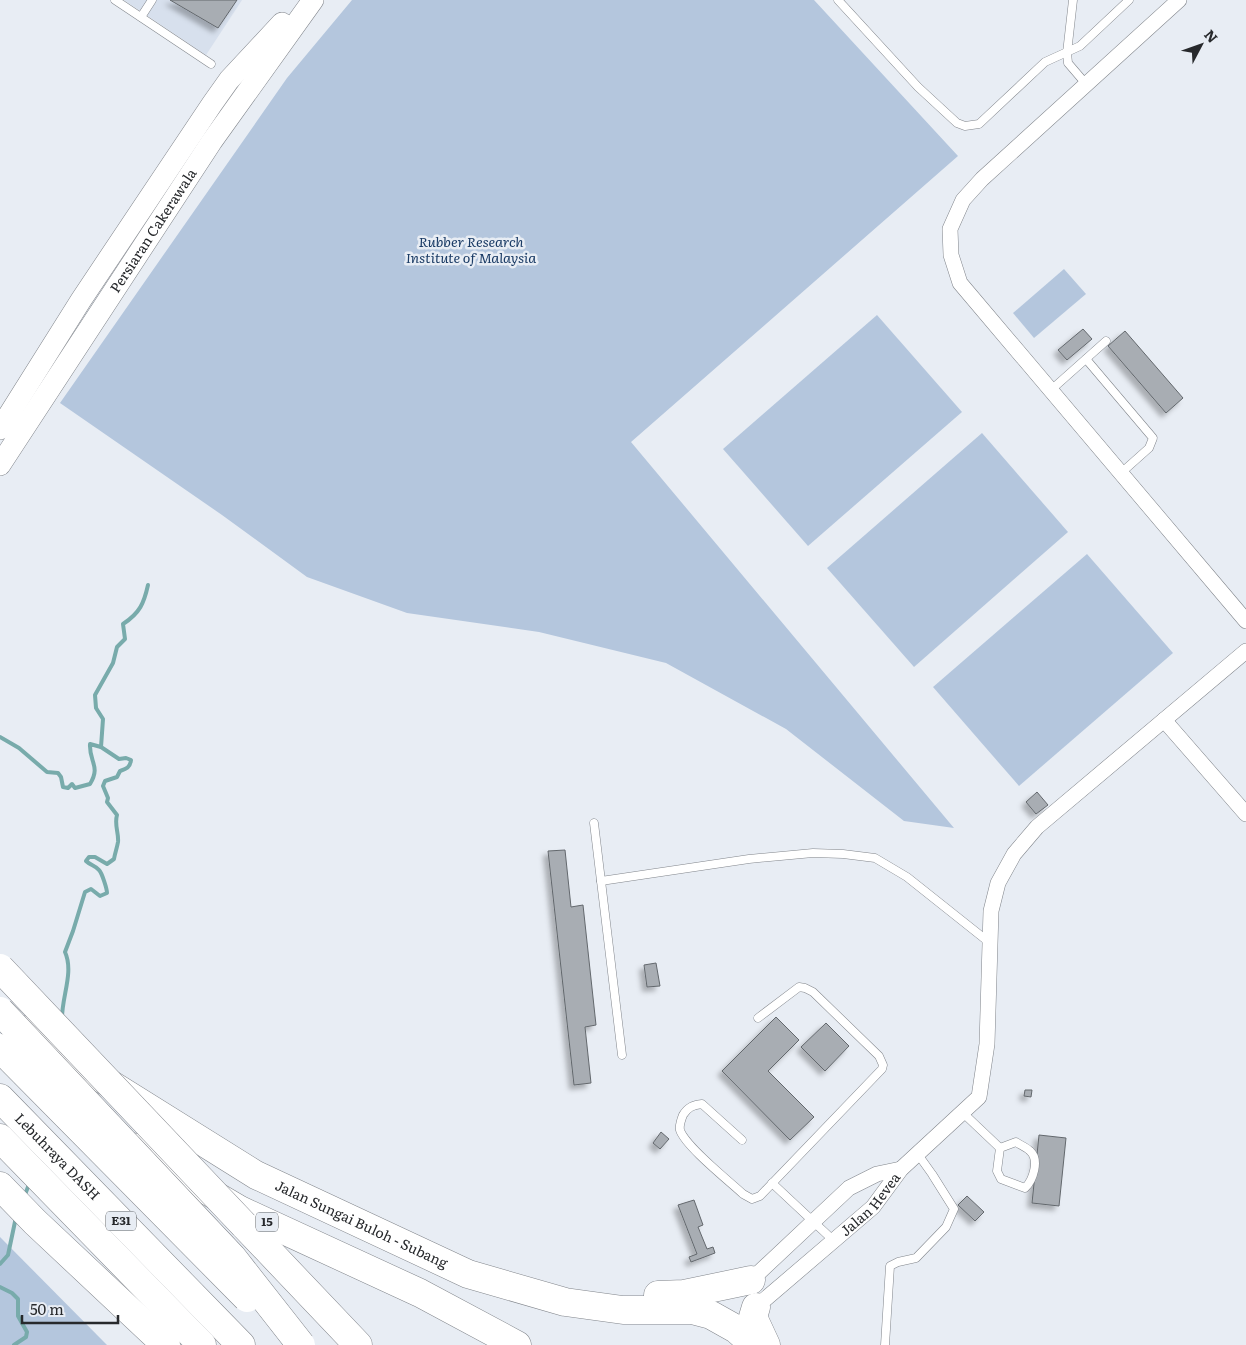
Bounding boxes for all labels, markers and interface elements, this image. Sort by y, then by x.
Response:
north arrow [1176,20,1226,70]
text: N [1200,25,1223,47]
street label: Persiaran Cakerawala [104,164,201,296]
park label: Rubber Research Institute of Malaysia [406,231,536,267]
street label: Lebuhraya DASH [11,1108,105,1204]
street label: Jalan Hevea [835,1168,904,1240]
street label: Jalan Sungai Buloh - Subang [272,1174,452,1272]
road number: E31 [106,1212,136,1230]
road number: 15 [256,1212,278,1232]
scale bar [22,1292,119,1324]
text: 50 m [30,1297,64,1320]

